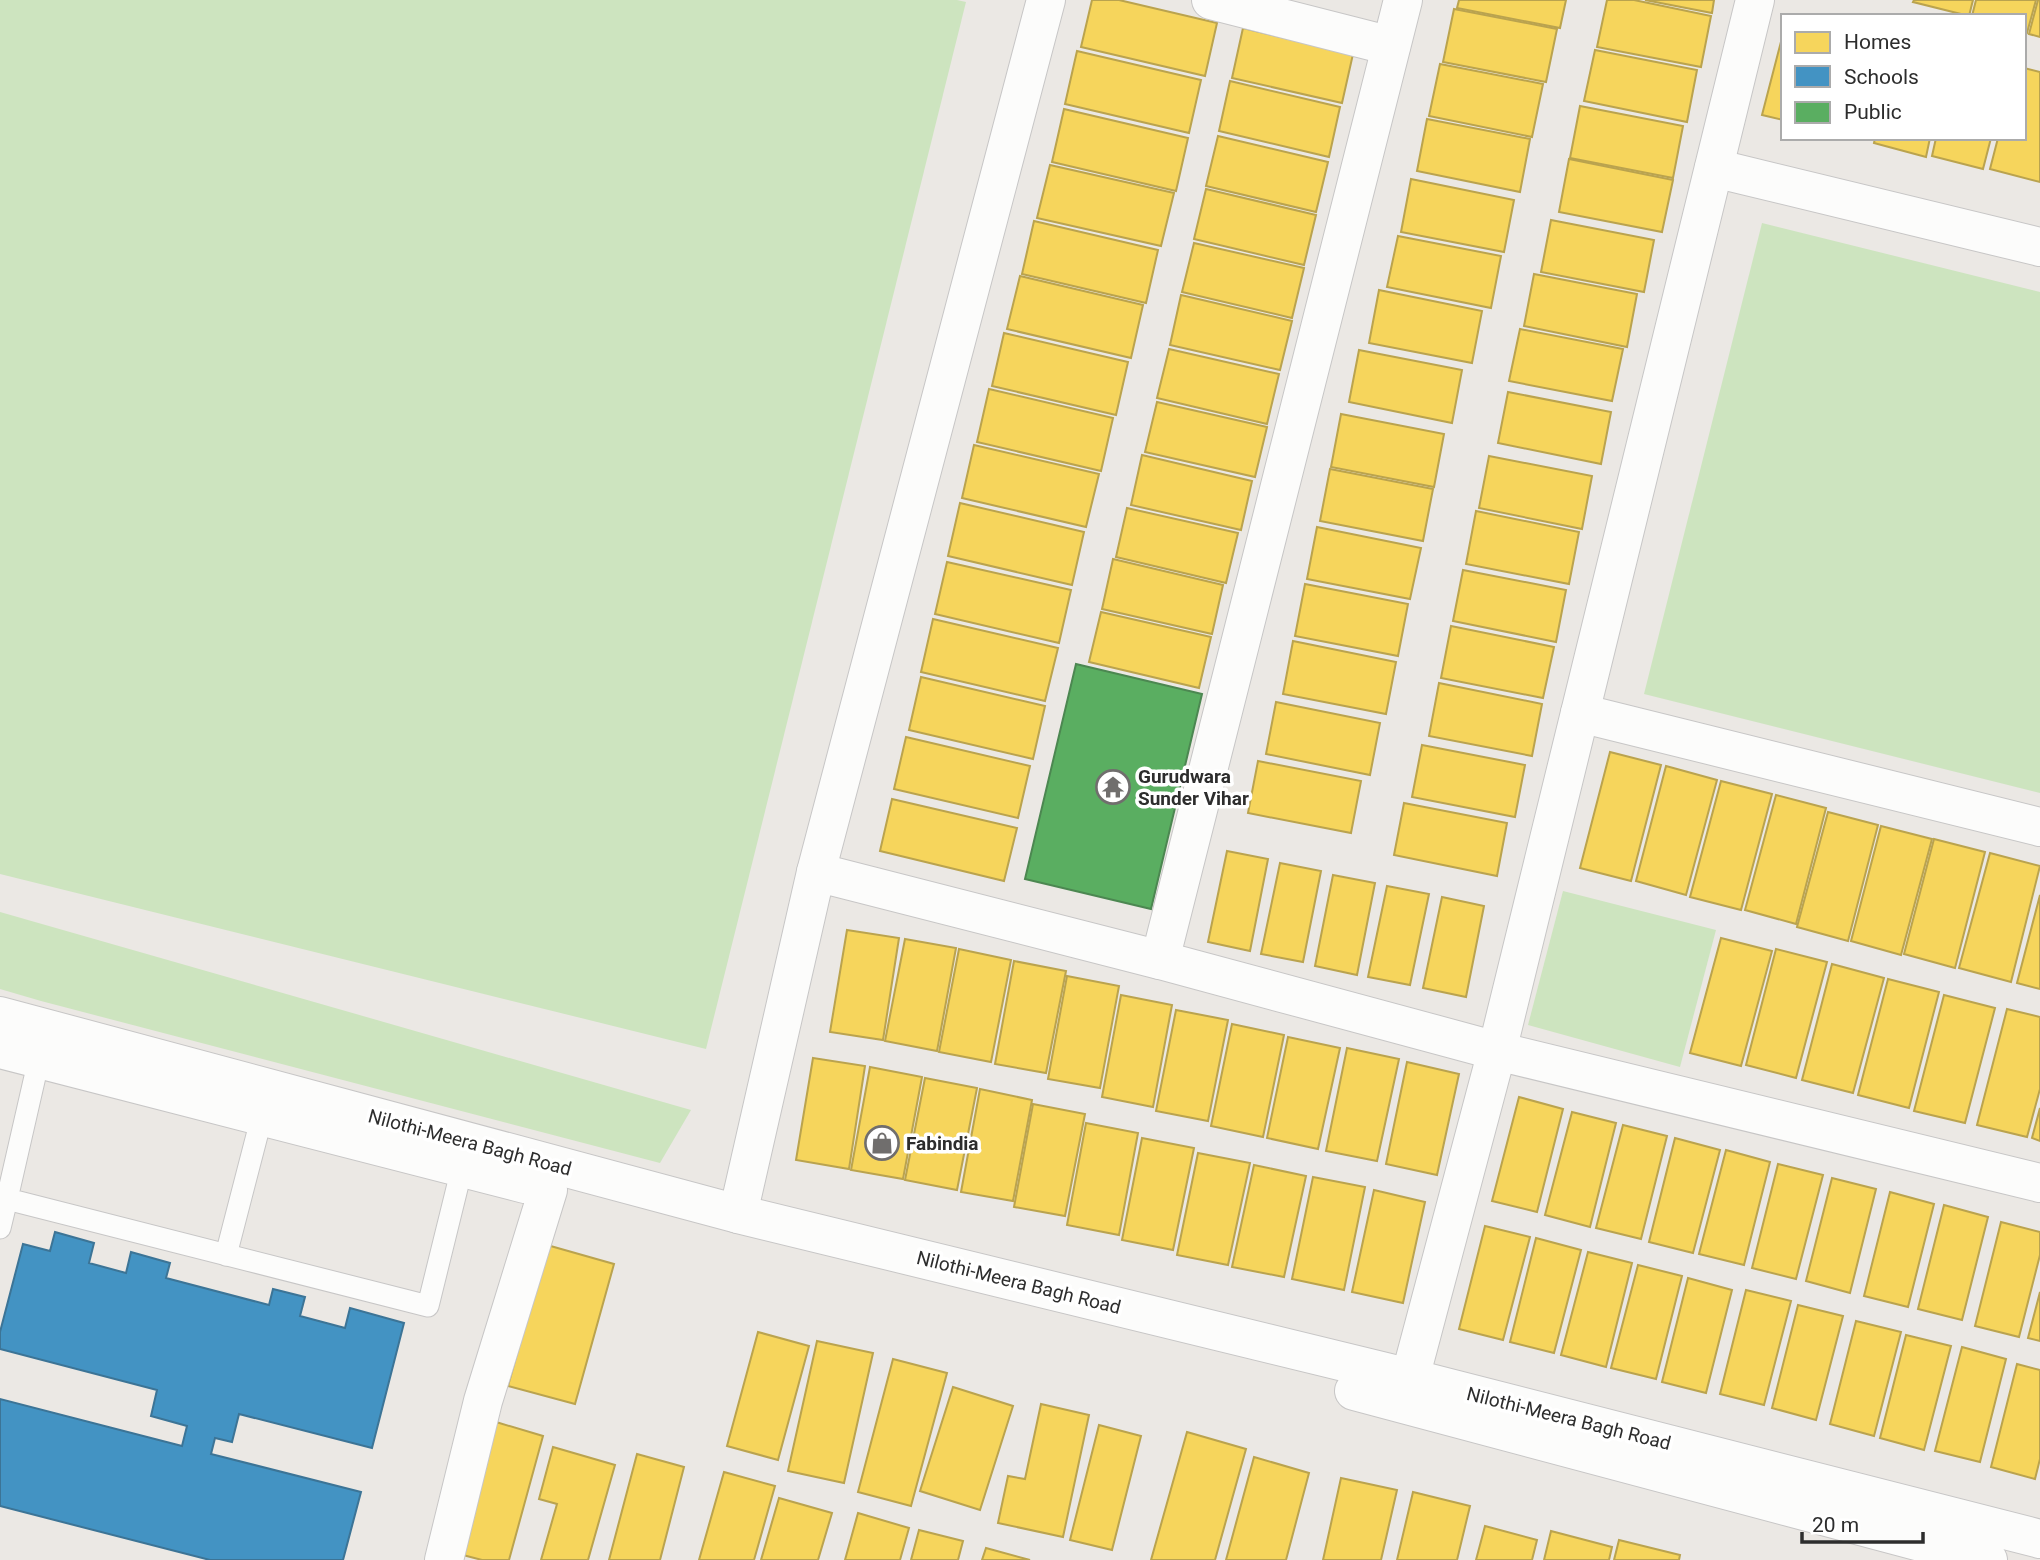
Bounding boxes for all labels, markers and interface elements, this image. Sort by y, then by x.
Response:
legend [1781,14,2026,140]
text: Homes [1844,30,1911,54]
text: Schools [1844,65,1919,89]
text: Public [1844,100,1902,124]
place label: Gurudwara Sunder Vihar [1138,765,1249,810]
temple icon: Gurudwara Sunder Vihar [1094,768,1132,806]
street label: Nilothi-Meera Bagh Road [366,1104,574,1181]
shop icon: Fabindia [863,1124,901,1162]
place label: Fabindia [906,1132,979,1155]
street label: Nilothi-Meera Bagh Road [914,1246,1123,1319]
street label: Nilothi-Meera Bagh Road [1464,1382,1673,1455]
scale bar [1802,1500,1923,1544]
text: 20 m [1812,1513,1859,1537]

